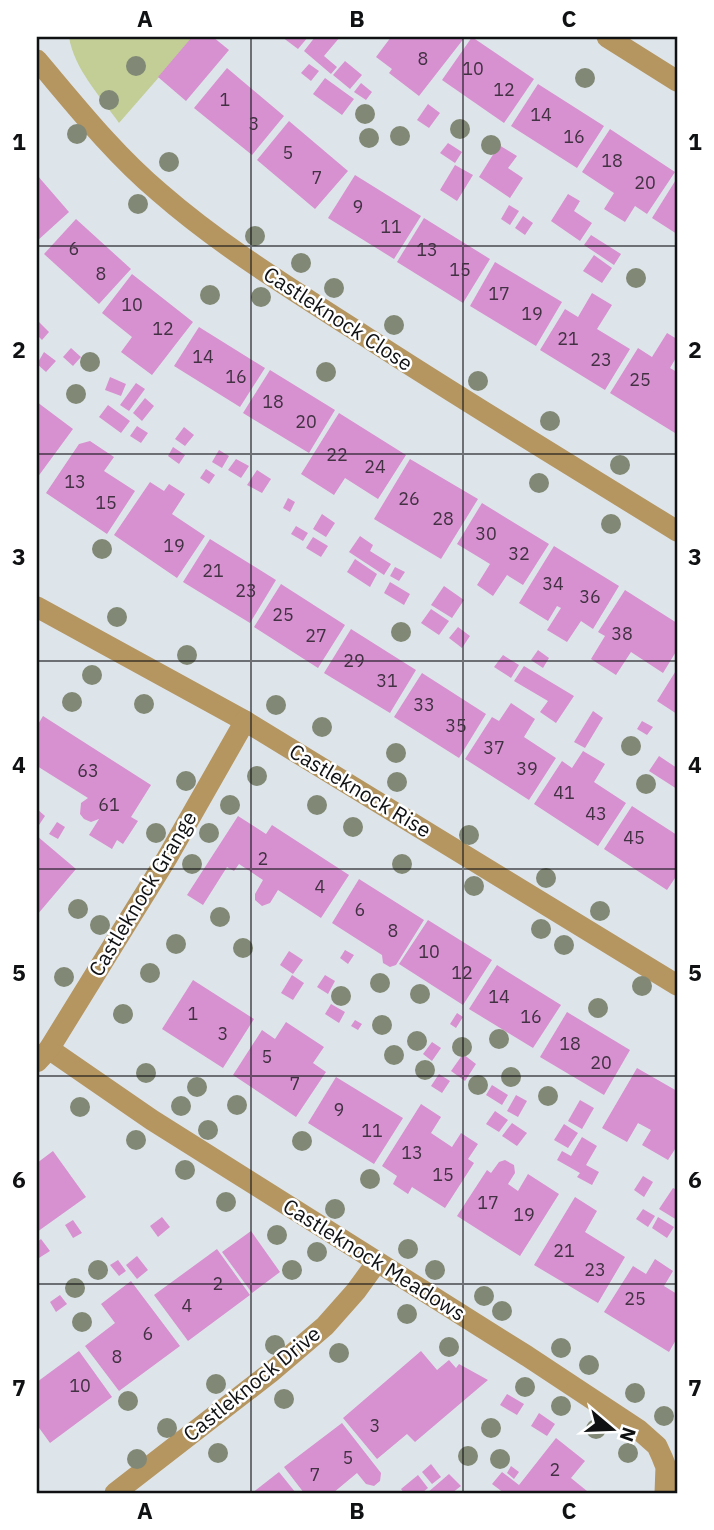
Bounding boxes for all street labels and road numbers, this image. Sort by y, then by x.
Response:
street label: Castleknock Close [259,259,419,377]
street label: Castleknock Rise [284,737,437,844]
street label: Castleknock Grange [82,806,203,981]
street label: Castleknock Meadows [278,1192,471,1327]
street label: Castleknock Drive [177,1319,326,1447]

